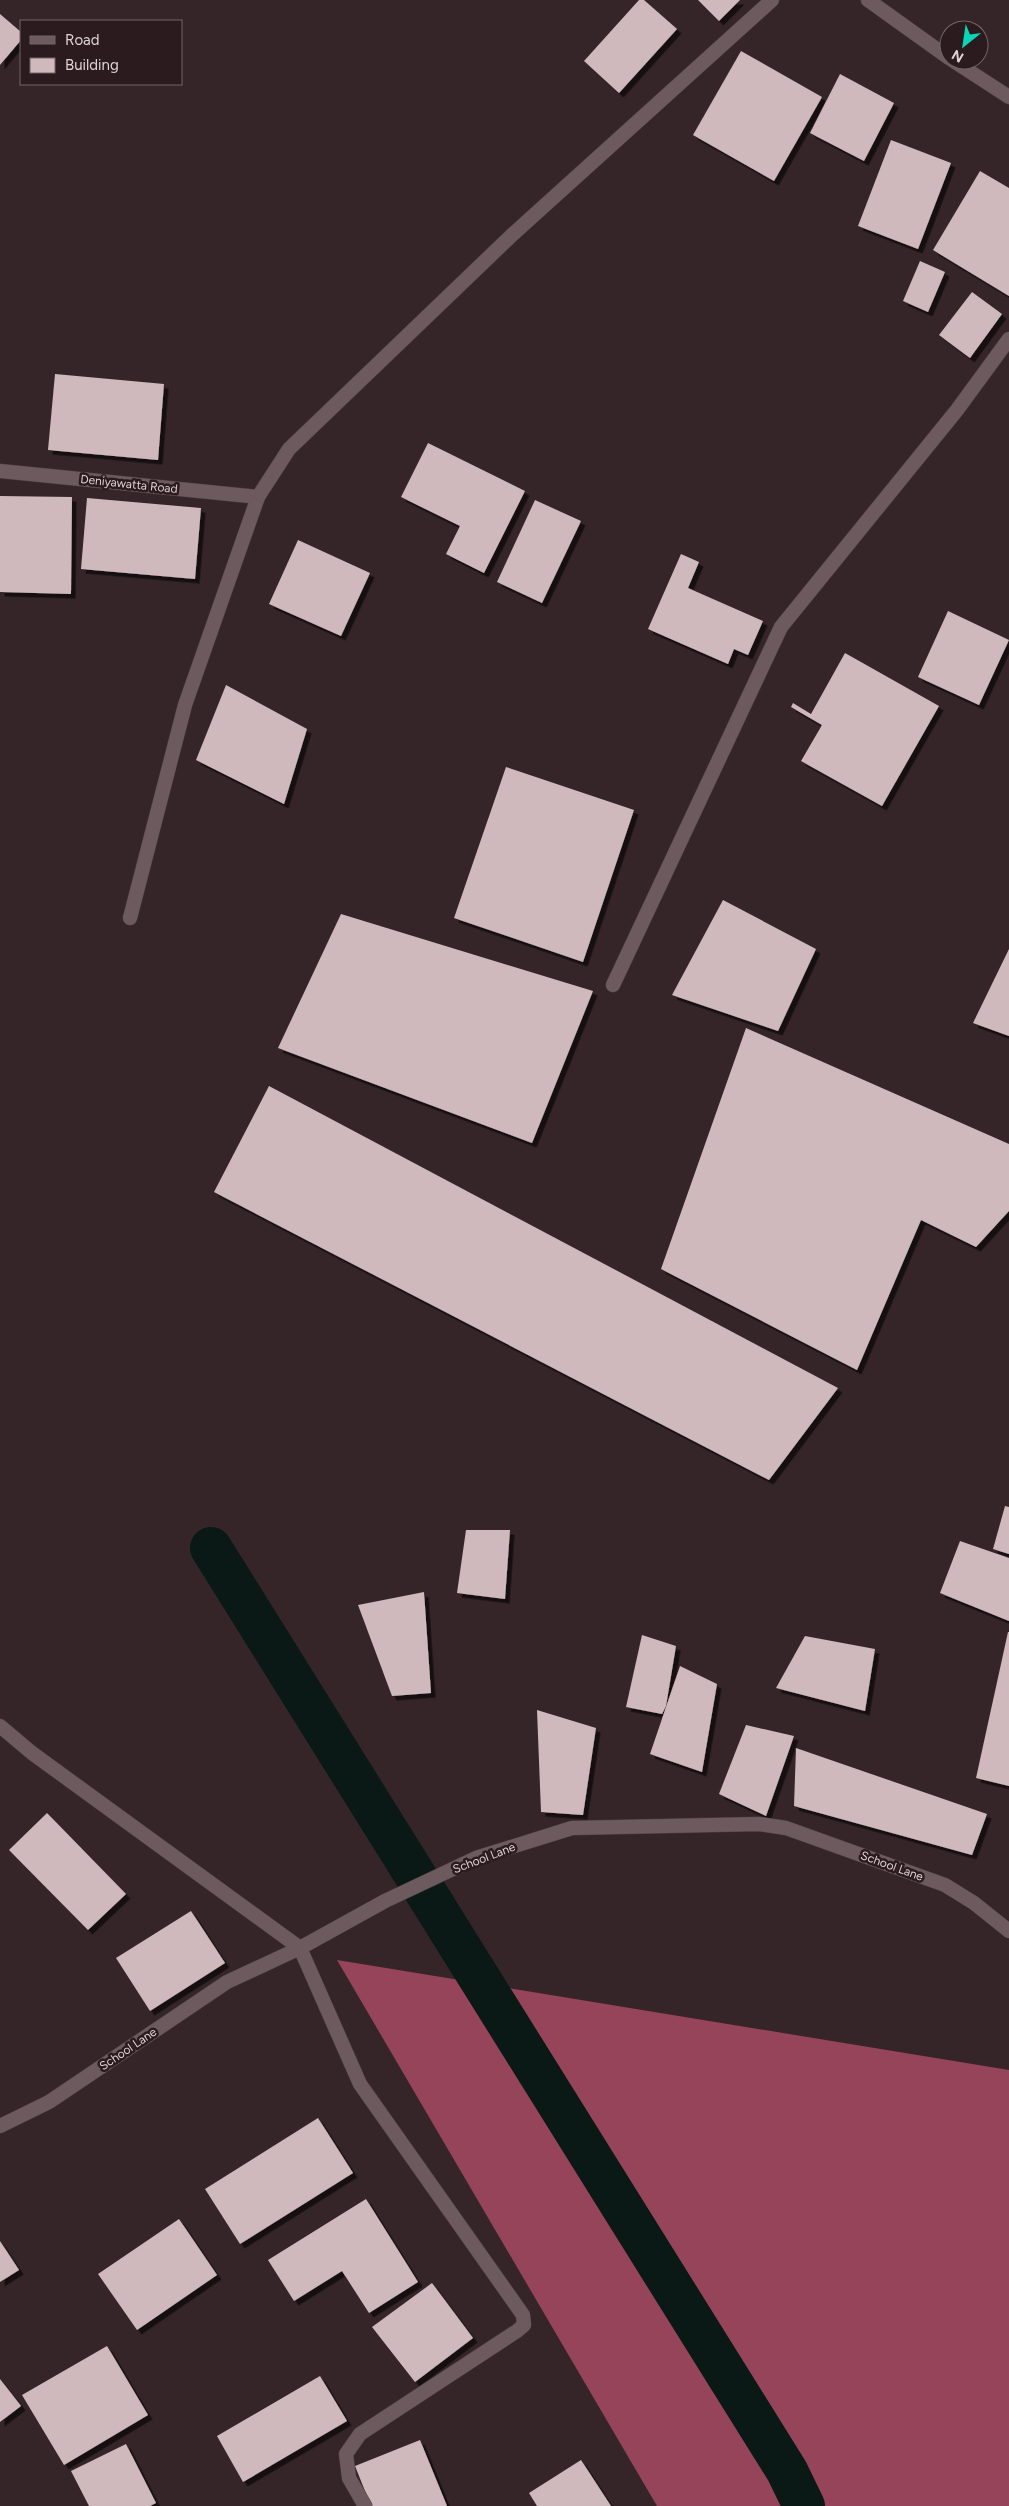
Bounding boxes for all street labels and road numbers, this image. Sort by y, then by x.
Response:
street label: Deniyawatta Road [80,472,178,496]
street label: School Lane [451,1840,518,1876]
street label: School Lane [859,1848,926,1884]
street label: School Lane [97,2025,160,2073]

